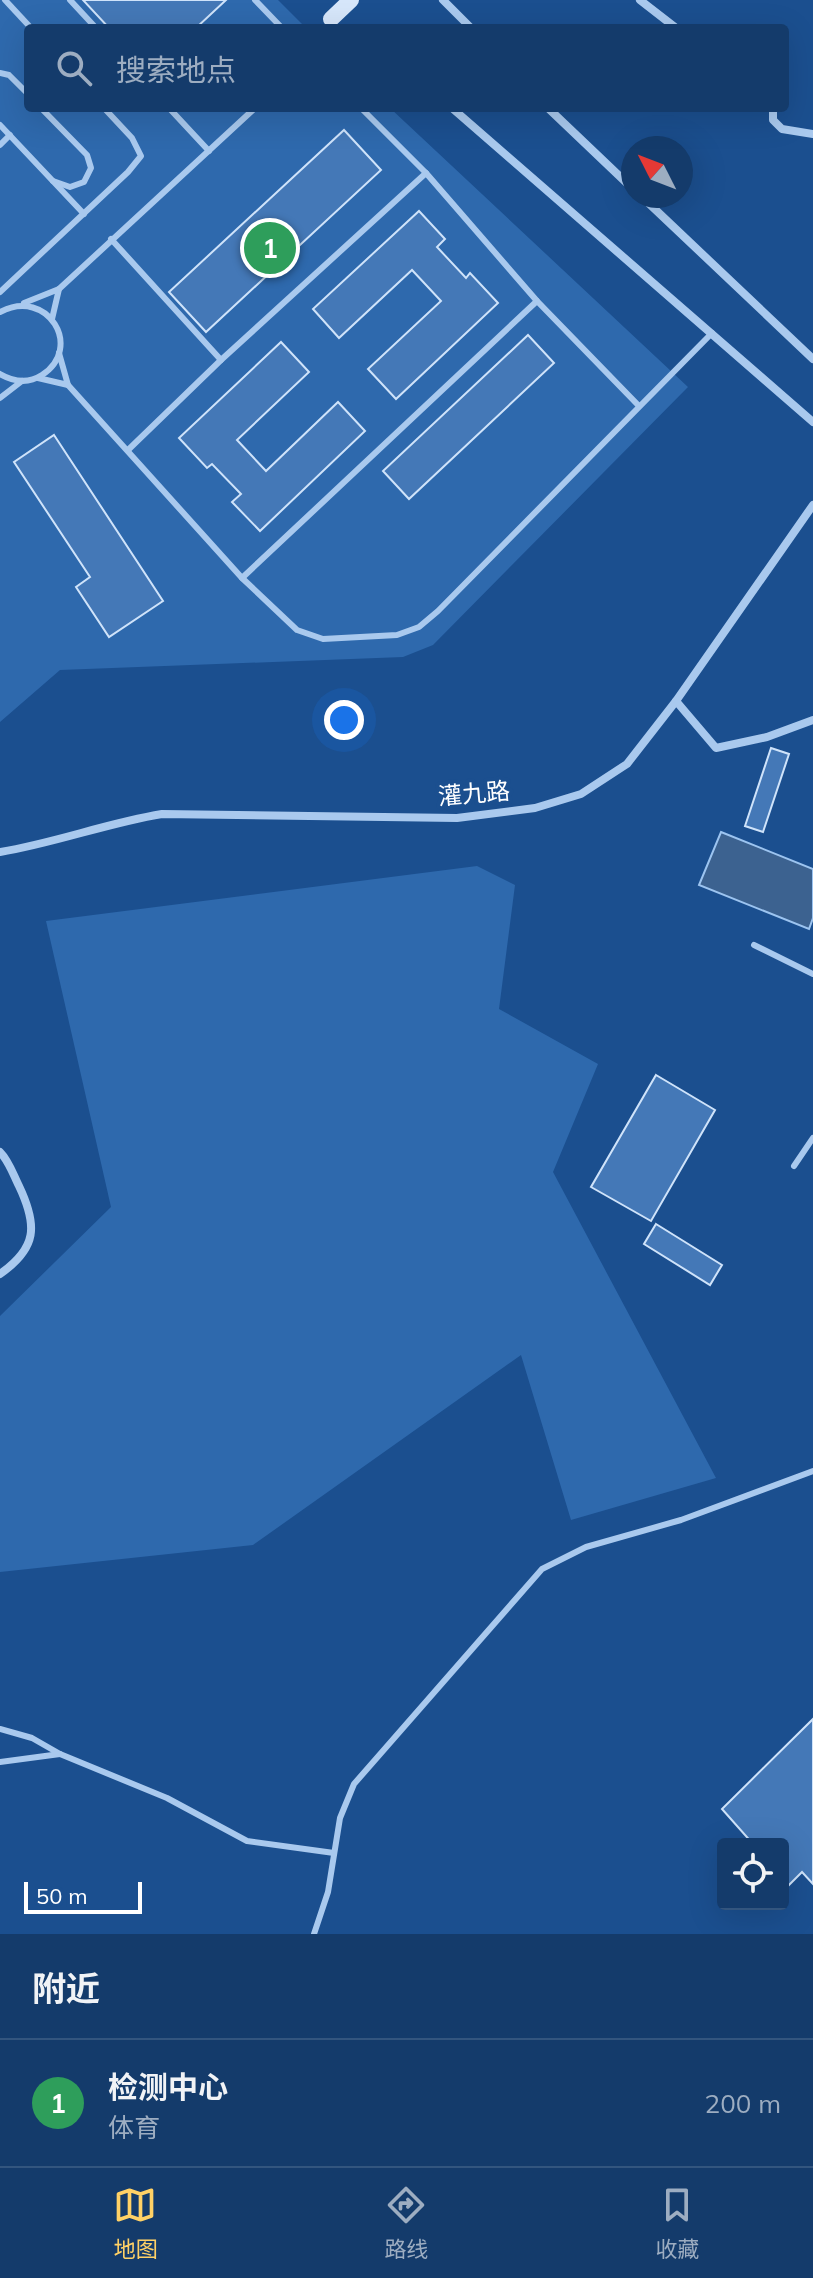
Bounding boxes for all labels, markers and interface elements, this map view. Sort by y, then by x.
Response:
search box [24,24,789,112]
icon: search [52,46,96,90]
text: 搜索地点 [116,51,236,89]
north arrow [621,136,693,208]
pin: 1 [244,218,296,278]
your location [324,700,364,740]
street label: 灌九路 [437,775,511,811]
map controls [717,1838,789,1910]
button: locate [717,1838,789,1910]
scale bar [24,1878,142,1914]
text: 50 m [36,1882,87,1910]
text: 附近 [32,1967,100,2010]
text: 检测中心 [108,2068,228,2106]
text: 1 [50,2087,66,2120]
text: 200 m [705,2087,781,2120]
text: 体育 [108,2111,160,2144]
tab: 地图 [113,2183,158,2263]
tab: 路线 [384,2183,429,2263]
tab: 收藏 [655,2183,700,2263]

